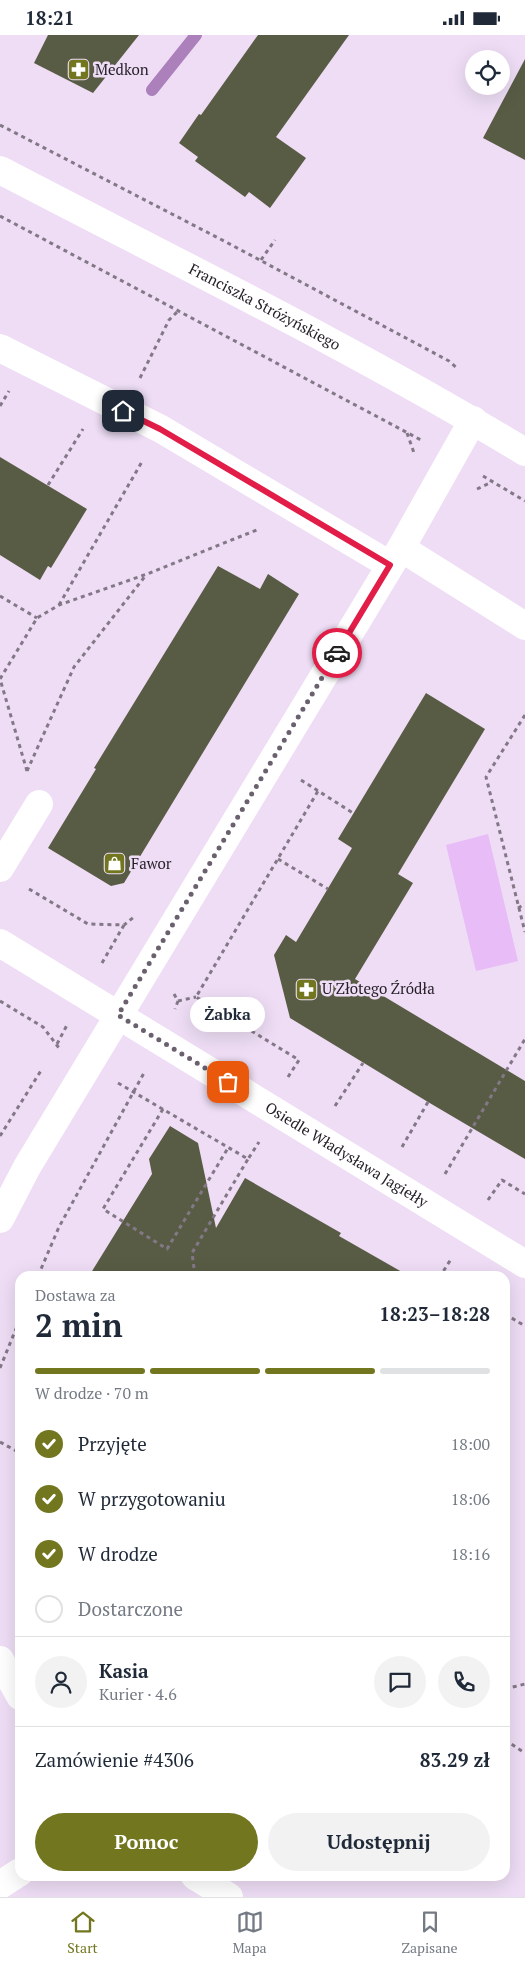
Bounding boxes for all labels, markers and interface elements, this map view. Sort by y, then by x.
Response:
text: 18:21 [25,5,74,30]
map controls [465,50,510,95]
button: locate [465,50,510,95]
pharmacy icon: Medkon [67,58,91,82]
place label: Medkon [95,59,149,79]
street label: Franciszka Stróżyńskiego [186,258,344,354]
pin [102,390,144,432]
icon: home [109,397,137,425]
courier [312,628,362,678]
icon: car [323,639,351,667]
shop icon: Fawor [103,852,127,876]
place label: Fawor [131,853,172,873]
pharmacy icon: U Złotego Źródła [294,977,318,1001]
place label: U Złotego Źródła [322,978,435,998]
callout: Żabka [190,997,266,1032]
text: Żabka [204,1003,251,1025]
pin [207,1061,249,1103]
icon: bag [214,1068,242,1096]
street label: Osiedle Władysława Jagiełły [262,1097,432,1212]
text: Dostawa za [35,1284,116,1306]
text: 18:23–18:28 [379,1301,490,1326]
text: 2 min [35,1304,123,1346]
text: W drodze · 70 m [35,1382,149,1404]
icon: check [35,1430,63,1458]
text: Przyjęte [78,1431,147,1456]
text: 18:00 [451,1433,490,1455]
icon: check [35,1485,63,1513]
text: W przygotowaniu [78,1486,226,1511]
text: 18:06 [451,1488,490,1510]
icon: check [35,1540,63,1568]
text: W drodze [78,1541,158,1566]
text: 18:16 [451,1543,490,1565]
text: Dostarczone [78,1596,183,1621]
button: person [35,1656,87,1708]
button: chat [374,1656,426,1708]
button: phone [438,1656,490,1708]
text: Kasia [99,1658,149,1683]
text: Kurier · 4.6 [99,1683,177,1705]
text: Zamówienie #4306 [35,1747,194,1772]
text: 83.29 zł [420,1747,490,1772]
button: Pomoc [35,1813,258,1871]
button: Udostępnij [268,1813,490,1871]
tab: Start [67,1908,98,1957]
tab: Mapa [232,1908,267,1957]
tab: Zapisane [401,1908,458,1957]

